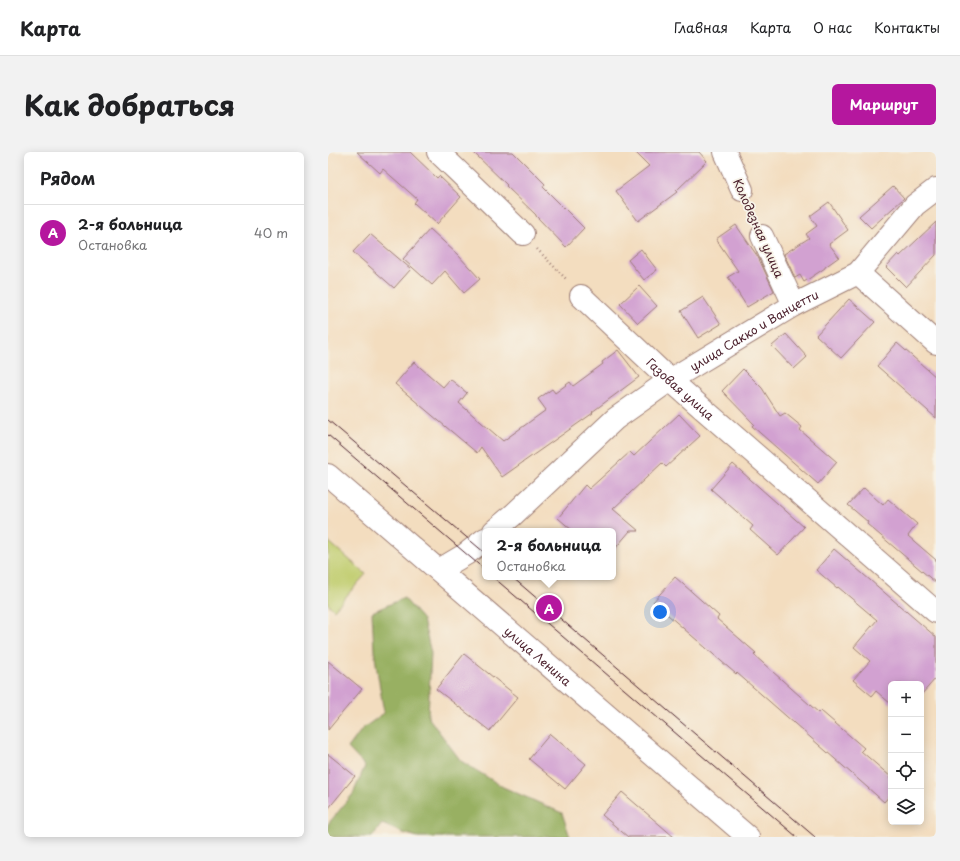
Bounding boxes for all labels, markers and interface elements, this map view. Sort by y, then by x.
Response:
text: Карта [20,14,81,42]
text: Главная [674,17,728,38]
text: Карта [750,17,791,38]
text: О нас [813,17,852,38]
text: Контакты [874,17,940,38]
text: Как добраться [24,83,235,126]
button: Маршрут [832,84,936,125]
text: Рядом [40,165,95,191]
street label: Колодезная улица [729,176,789,281]
text: 2-я больница [78,212,183,235]
text: A [48,223,58,242]
text: 40 m [254,223,288,242]
text: Остановка [78,235,147,254]
street label: улица Сакко и Ванцетти [686,285,822,375]
street label: Газовая улица [643,353,719,424]
popup [482,528,616,580]
text: 2-я больница [497,533,601,556]
text: Остановка [497,556,566,575]
pin: A [536,593,562,623]
your location [650,602,670,622]
street label: улица Ленина [500,622,576,690]
map controls [888,681,924,825]
button: + [888,681,924,717]
button: − [888,717,924,753]
button: locate [888,753,924,789]
button: layers [888,789,924,825]

